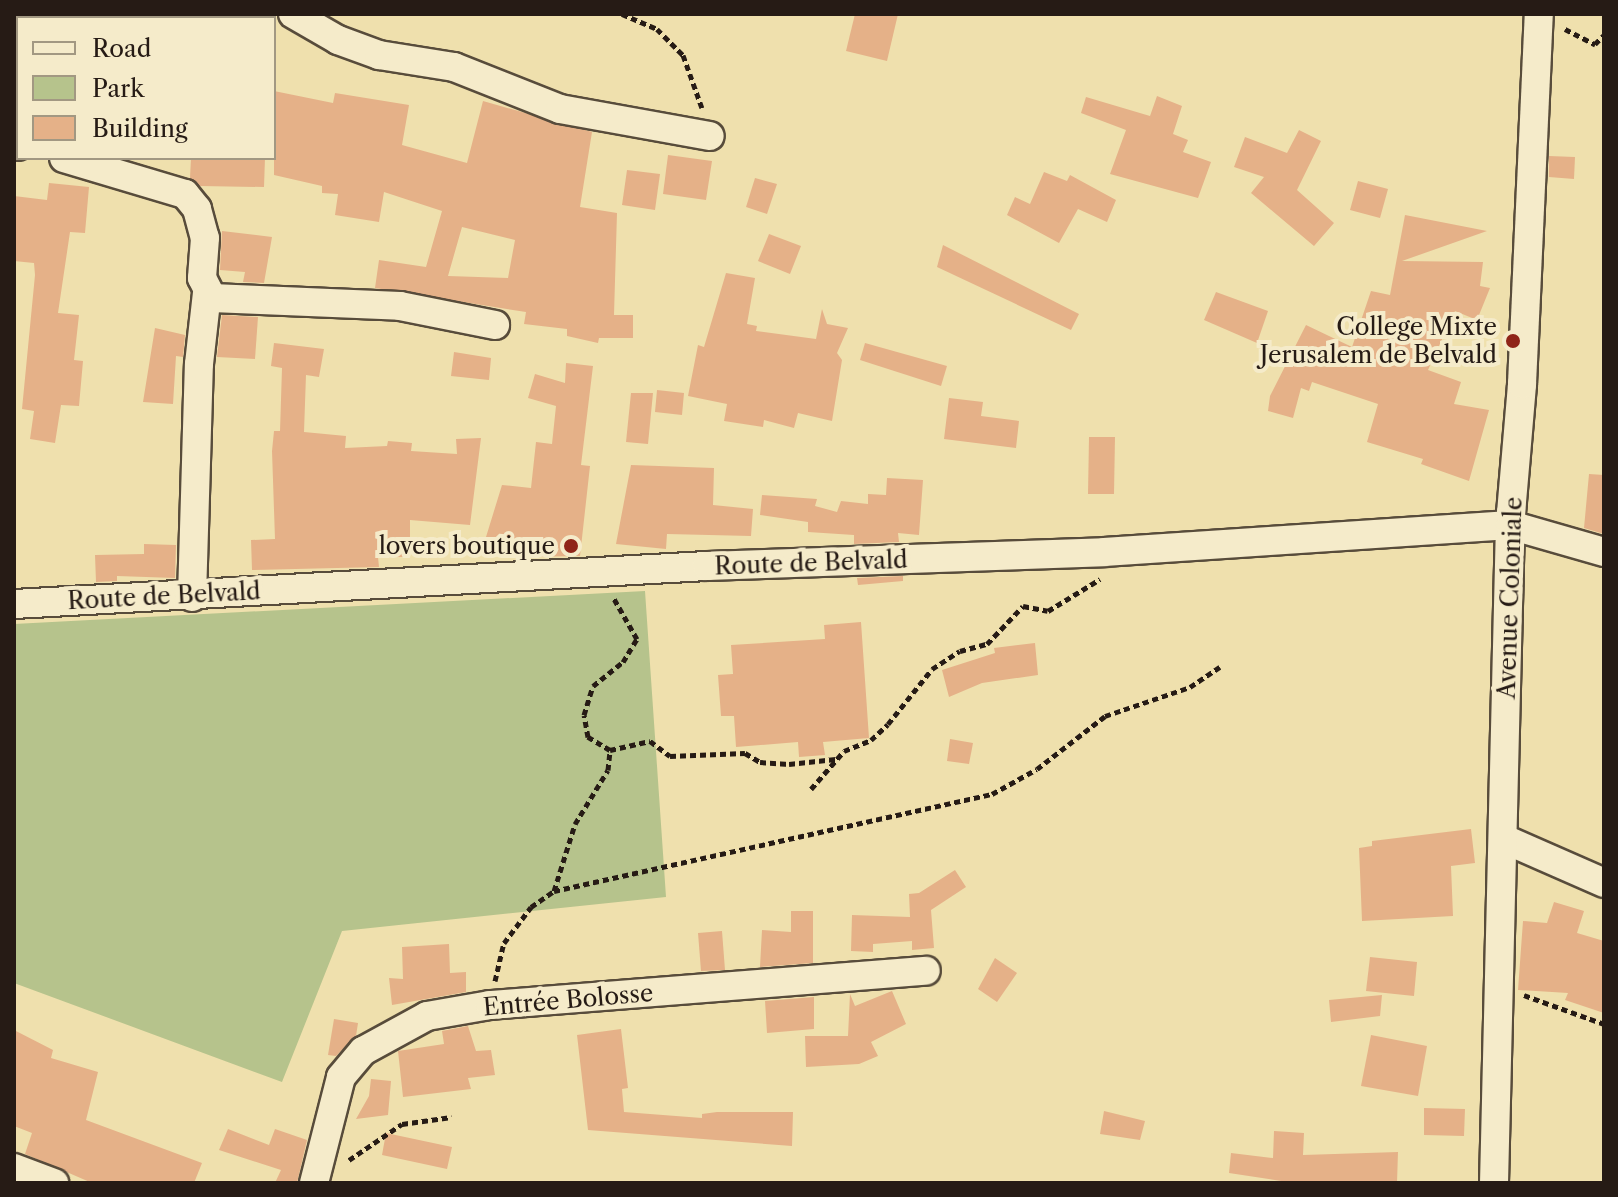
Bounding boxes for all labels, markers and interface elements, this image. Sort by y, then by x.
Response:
legend [16,16,276,160]
text: Road [92,34,151,63]
text: Park [92,74,144,103]
text: Building [92,114,188,143]
place label: College Mixte Jerusalem de Belvald [1260,313,1497,369]
marker: College Mixte Jerusalem de Belvald [1504,332,1522,350]
street label: Avenue Coloniale [1492,496,1528,700]
place label: lovers boutique [379,532,555,560]
marker: lovers boutique [562,537,580,555]
street label: Route de Belvald [714,545,908,581]
street label: Route de Belvald [67,577,261,615]
street label: Entrée Bolosse [482,978,654,1022]

